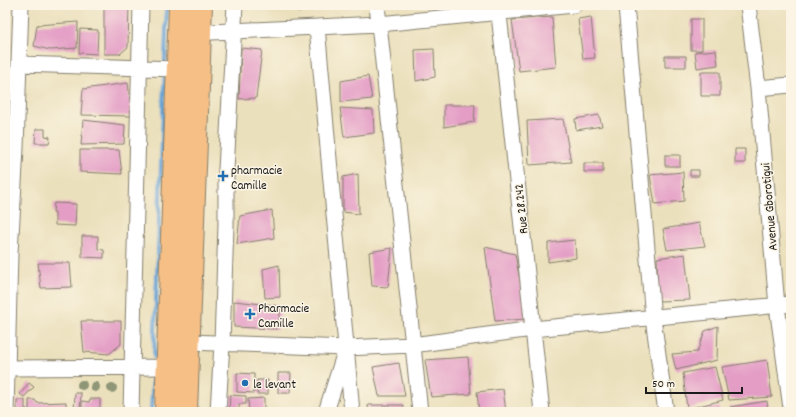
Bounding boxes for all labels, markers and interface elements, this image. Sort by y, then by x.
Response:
place label: pharmacie Camille [231,162,283,196]
street label: Avenue Gborotigui [757,162,784,251]
marker: pharmacie Camille [218,171,228,181]
street label: Rue 28.242 [510,183,535,235]
place label: Pharmacie Camille [258,300,309,334]
marker: Pharmacie Camille [245,309,255,319]
scale bar [646,369,742,395]
place label: le levant [253,376,296,395]
text: 50 m [652,376,675,393]
marker: le levant [240,378,250,388]

